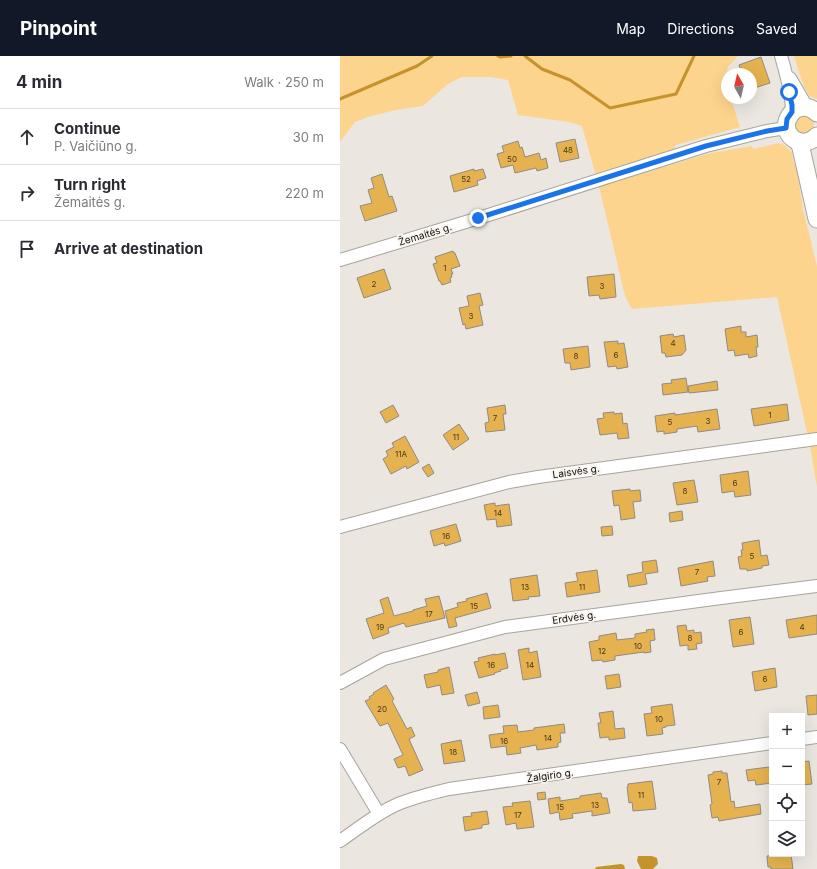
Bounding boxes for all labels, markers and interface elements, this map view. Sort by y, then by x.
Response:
text: Pinpoint [20,17,97,40]
text: Map [616,20,645,37]
text: Directions [667,20,734,37]
text: Saved [756,20,797,37]
north arrow [721,68,757,104]
text: 4 min [16,72,62,92]
text: Walk · 250 m [244,74,324,90]
route start [780,83,798,101]
text: Continue [54,119,121,138]
icon: ahead [16,126,38,148]
text: 30 m [293,129,324,145]
text: P. Vaičiūno g. [54,138,137,154]
house number: 48 [563,145,573,155]
house number: 50 [507,154,517,164]
house number: 52 [461,174,471,184]
text: Turn right [54,175,126,194]
icon: right [16,182,38,204]
text: 220 m [285,185,324,201]
text: Žemaitės g. [54,194,126,210]
route end [469,209,487,227]
street label: Žemaitės g. [397,219,453,248]
icon: arrive [16,238,38,260]
text: Arrive at destination [54,239,203,258]
house number: 1 [443,263,447,273]
house number: 2 [372,279,377,289]
house number: 3 [600,281,605,291]
house number: 3 [469,311,474,321]
house number: 4 [670,338,676,348]
house number: 6 [614,350,619,360]
house number: 8 [574,351,579,361]
house number: 1 [768,410,772,420]
house number: 7 [493,413,498,423]
house number: 3 [706,416,711,426]
house number: 5 [668,417,673,427]
house number: 11 [453,432,459,442]
house number: 11A [395,449,407,459]
street label: Laisvės g. [552,462,600,480]
house number: 6 [733,478,738,488]
house number: 8 [683,486,688,496]
house number: 14 [494,508,502,518]
house number: 16 [442,531,450,541]
house number: 5 [750,551,755,561]
house number: 7 [695,567,700,577]
house number: 13 [521,582,529,592]
house number: 11 [579,582,585,592]
house number: 15 [470,601,478,611]
street label: Erdvės g. [551,608,597,626]
house number: 17 [425,609,433,619]
house number: 19 [376,622,384,632]
house number: 4 [799,622,805,632]
house number: 6 [739,627,744,637]
house number: 8 [688,633,693,643]
house number: 10 [634,641,642,651]
house number: 12 [598,646,606,656]
house number: 16 [487,660,495,670]
house number: 14 [526,660,534,670]
house number: 6 [763,674,768,684]
house number: 20 [377,704,387,714]
map controls [769,713,805,857]
button: + [769,713,805,749]
house number: 10 [655,714,663,724]
house number: 14 [544,733,552,743]
house number: 16 [500,736,508,746]
house number: 18 [449,747,457,757]
button: − [769,749,805,785]
street label: Žalgirio g. [526,765,574,784]
house number: 7 [717,777,722,787]
button: locate [769,785,805,821]
house number: 11 [638,790,644,800]
house number: 13 [591,800,599,810]
house number: 15 [556,802,564,812]
house number: 17 [514,810,522,820]
button: layers [769,821,805,857]

